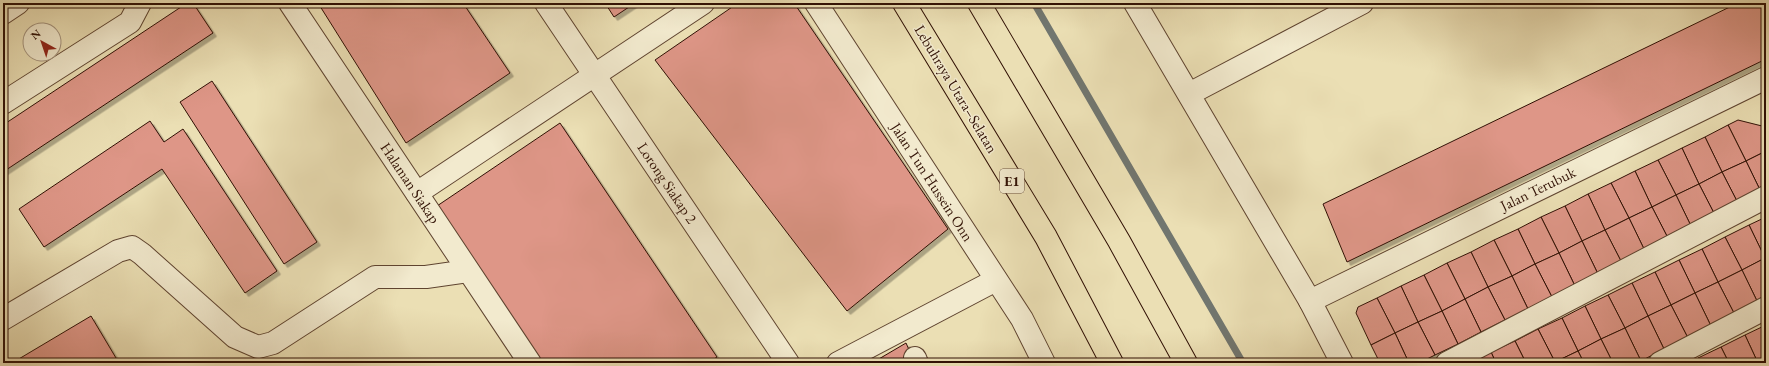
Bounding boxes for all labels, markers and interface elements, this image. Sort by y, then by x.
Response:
street label: Lebuhraya Utara–Selatan [911,21,1002,156]
north arrow [22,22,62,62]
text: N [28,26,44,43]
street label: Jalan Tun Hussein Onn [886,117,978,245]
street label: Halaman Siakap [376,139,445,227]
street label: Lorong Siakap 2 [633,139,702,228]
street label: Jalan Terubuk [1495,162,1579,216]
road number: E1 [1000,169,1024,193]

